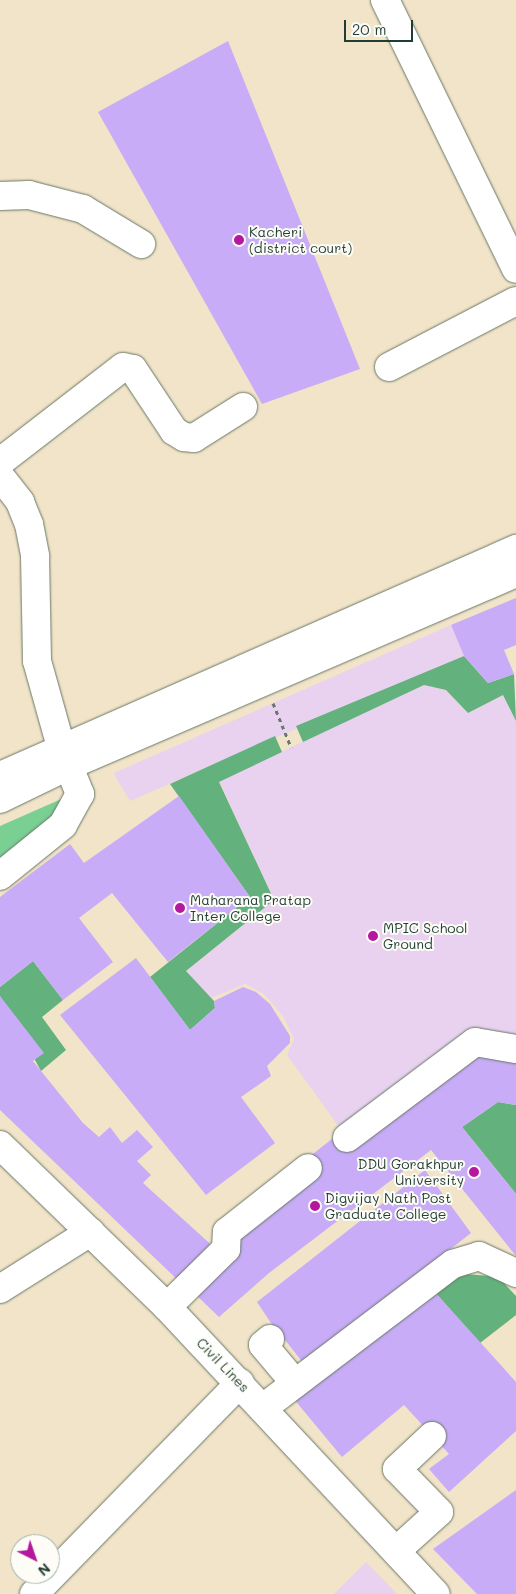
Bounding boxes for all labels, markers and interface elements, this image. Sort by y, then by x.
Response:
scale bar [346,10,415,42]
text: 20 m [352,19,386,39]
place label: Kacheri (district court) [249,224,352,256]
marker: Kacheri (district court) [233,234,245,246]
place label: Maharana Pratap Inter College [190,892,311,924]
marker: Maharana Pratap Inter College [174,902,186,914]
place label: MPIC School Ground [383,920,467,952]
marker: MPIC School Ground [367,930,379,942]
place label: DDU Gorakhpur University [358,1156,464,1188]
marker: DDU Gorakhpur University [468,1166,480,1178]
place label: Digvijay Nath Post Graduate College [325,1190,451,1222]
marker: Digvijay Nath Post Graduate College [309,1200,321,1212]
street label: Civil Lines [193,1334,253,1396]
north arrow [10,1534,60,1584]
text: N [34,1559,55,1581]

